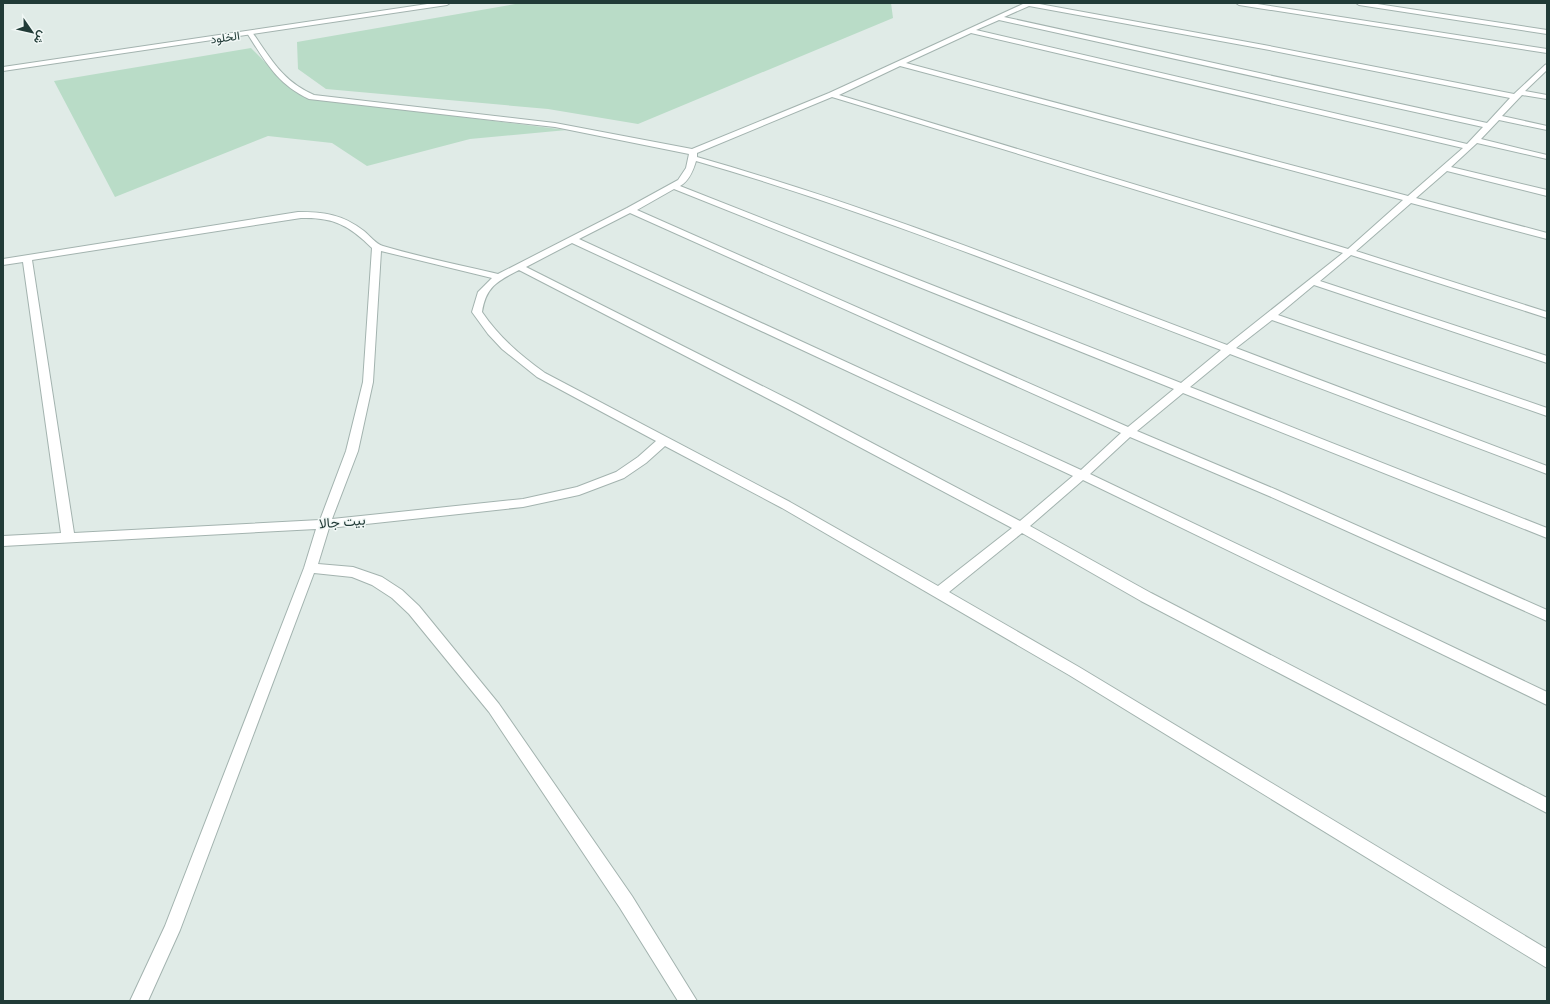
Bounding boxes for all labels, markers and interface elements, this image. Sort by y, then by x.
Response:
north arrow [12,12,52,52]
text: ش [31,28,50,47]
street label: الخلود [209,28,241,47]
street label: بيت جالا [318,510,366,533]

